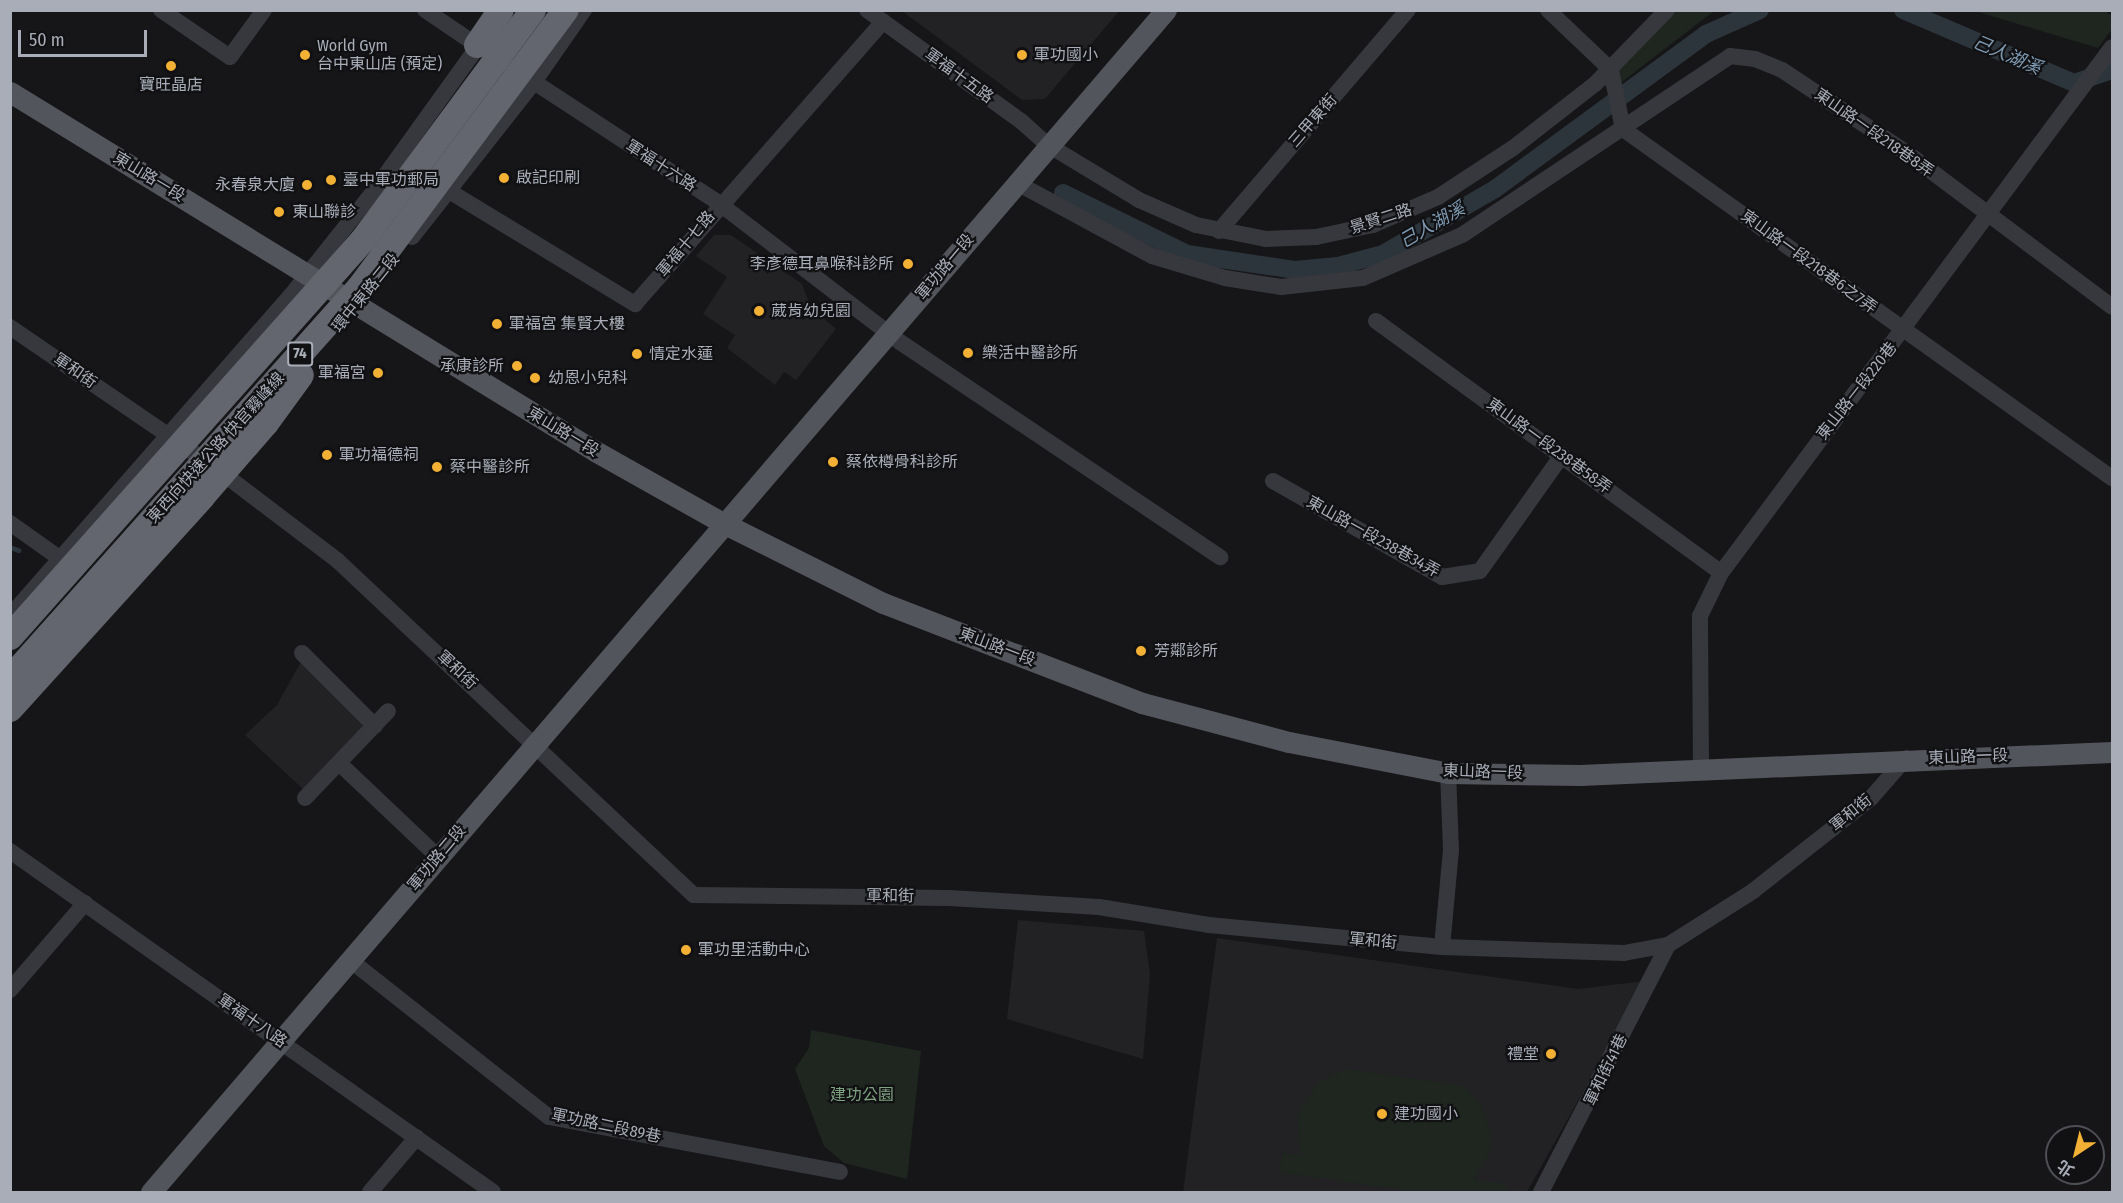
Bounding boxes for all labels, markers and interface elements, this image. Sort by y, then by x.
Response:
scale bar [21,18,150,56]
text: 50 m [29,29,65,51]
water label: 己人湖溪 [1970,31,2044,79]
place label: World Gym 台中東山店 (預定) [317,36,442,74]
street label: 軍福十五路 [921,45,997,107]
place label: 軍功國小 [1034,45,1098,65]
marker: World Gym 台中東山店 (預定) [298,48,312,62]
marker: 軍功國小 [1015,48,1029,62]
marker: 寶旺晶店 [164,59,178,73]
place label: 寶旺晶店 [139,75,203,95]
street label: 東山路一段218巷8弄 [1811,85,1937,181]
street label: 三甲東街 [1285,91,1341,151]
street label: 軍福十六路 [622,136,700,196]
street label: 東山路一段 [110,148,188,206]
place label: 啟記印刷 [516,168,580,188]
place label: 臺中軍功郵局 [343,170,439,190]
marker: 啟記印刷 [497,171,511,185]
marker: 臺中軍功郵局 [324,173,338,187]
place label: 永春泉大廈 [215,175,295,195]
marker: 永春泉大廈 [300,178,314,192]
water label: 己人湖溪 [1395,198,1469,252]
street label: 景賢二路 [1348,200,1414,238]
place label: 東山聯診 [292,202,356,222]
marker: 東山聯診 [270,203,288,221]
street label: 東山路一段218巷6之7弄 [1737,206,1881,318]
street label: 軍福十七路 [653,207,719,281]
street label: 軍功路一段 [912,230,978,304]
street label: 環中東路二段 [328,250,404,336]
place label: 李彥德耳鼻喉科診所 [750,254,894,274]
marker: 李彥德耳鼻喉科診所 [899,255,917,273]
place label: 葳肯幼兒園 [771,301,851,321]
marker: 葳肯幼兒園 [752,304,766,318]
place label: 軍福宮 集賢大樓 [509,314,625,334]
marker: 軍福宮 集賢大樓 [490,317,504,331]
street label: 東山路一段220巷 [1813,338,1901,444]
road number: 74 [286,342,314,366]
place label: 樂活中醫診所 [982,343,1078,363]
place label: 情定水蓮 [649,344,713,364]
marker: 樂活中醫診所 [959,344,977,362]
marker: 情定水蓮 [630,347,644,361]
street label: 軍和街 [50,349,100,393]
place label: 承康診所 [440,356,504,376]
marker: 承康診所 [508,357,526,375]
place label: 軍福宮 [318,363,366,383]
marker: 軍福宮 [371,366,385,380]
place label: 幼恩小兒科 [548,368,628,388]
street label: 東西向快速公路 快官霧峰線 [143,369,289,527]
marker: 幼恩小兒科 [526,369,544,387]
street label: 東山路一段238巷58弄 [1483,394,1615,498]
street label: 東山路一段 [524,403,602,461]
place label: 軍功福德祠 [339,445,419,465]
marker: 軍功福德祠 [320,448,334,462]
place label: 蔡依樽骨科診所 [846,452,958,472]
marker: 蔡依樽骨科診所 [824,453,842,471]
place label: 蔡中醫診所 [450,457,530,477]
marker: 蔡中醫診所 [428,458,446,476]
street label: 東山路一段238巷34弄 [1303,492,1443,582]
street label: 東山路一段 [956,624,1038,670]
place label: 芳鄰診所 [1154,641,1218,661]
marker: 芳鄰診所 [1132,642,1150,660]
street label: 軍和街 [433,647,481,693]
street label: 東山路一段 [1928,746,2008,768]
street label: 東山路一段 [1443,761,1523,783]
street label: 軍和街 [1826,790,1876,836]
street label: 軍功路二段 [404,821,470,895]
street label: 軍和街 [866,886,914,906]
street label: 軍和街 [1348,929,1398,953]
place label: 軍功里活動中心 [698,940,810,960]
marker: 軍功里活動中心 [679,943,693,957]
street label: 軍福十八路 [214,990,290,1052]
street label: 軍和街41巷 [1580,1031,1632,1109]
place label: 禮堂 [1507,1044,1539,1064]
marker: 禮堂 [1544,1047,1558,1061]
park label: 建功公園 [830,1085,894,1105]
place label: 建功國小 [1394,1104,1458,1124]
street label: 軍功路二段89巷 [549,1105,663,1147]
marker: 建功國小 [1375,1107,1389,1121]
north arrow [2045,1125,2105,1185]
text: 北 [2054,1156,2078,1181]

